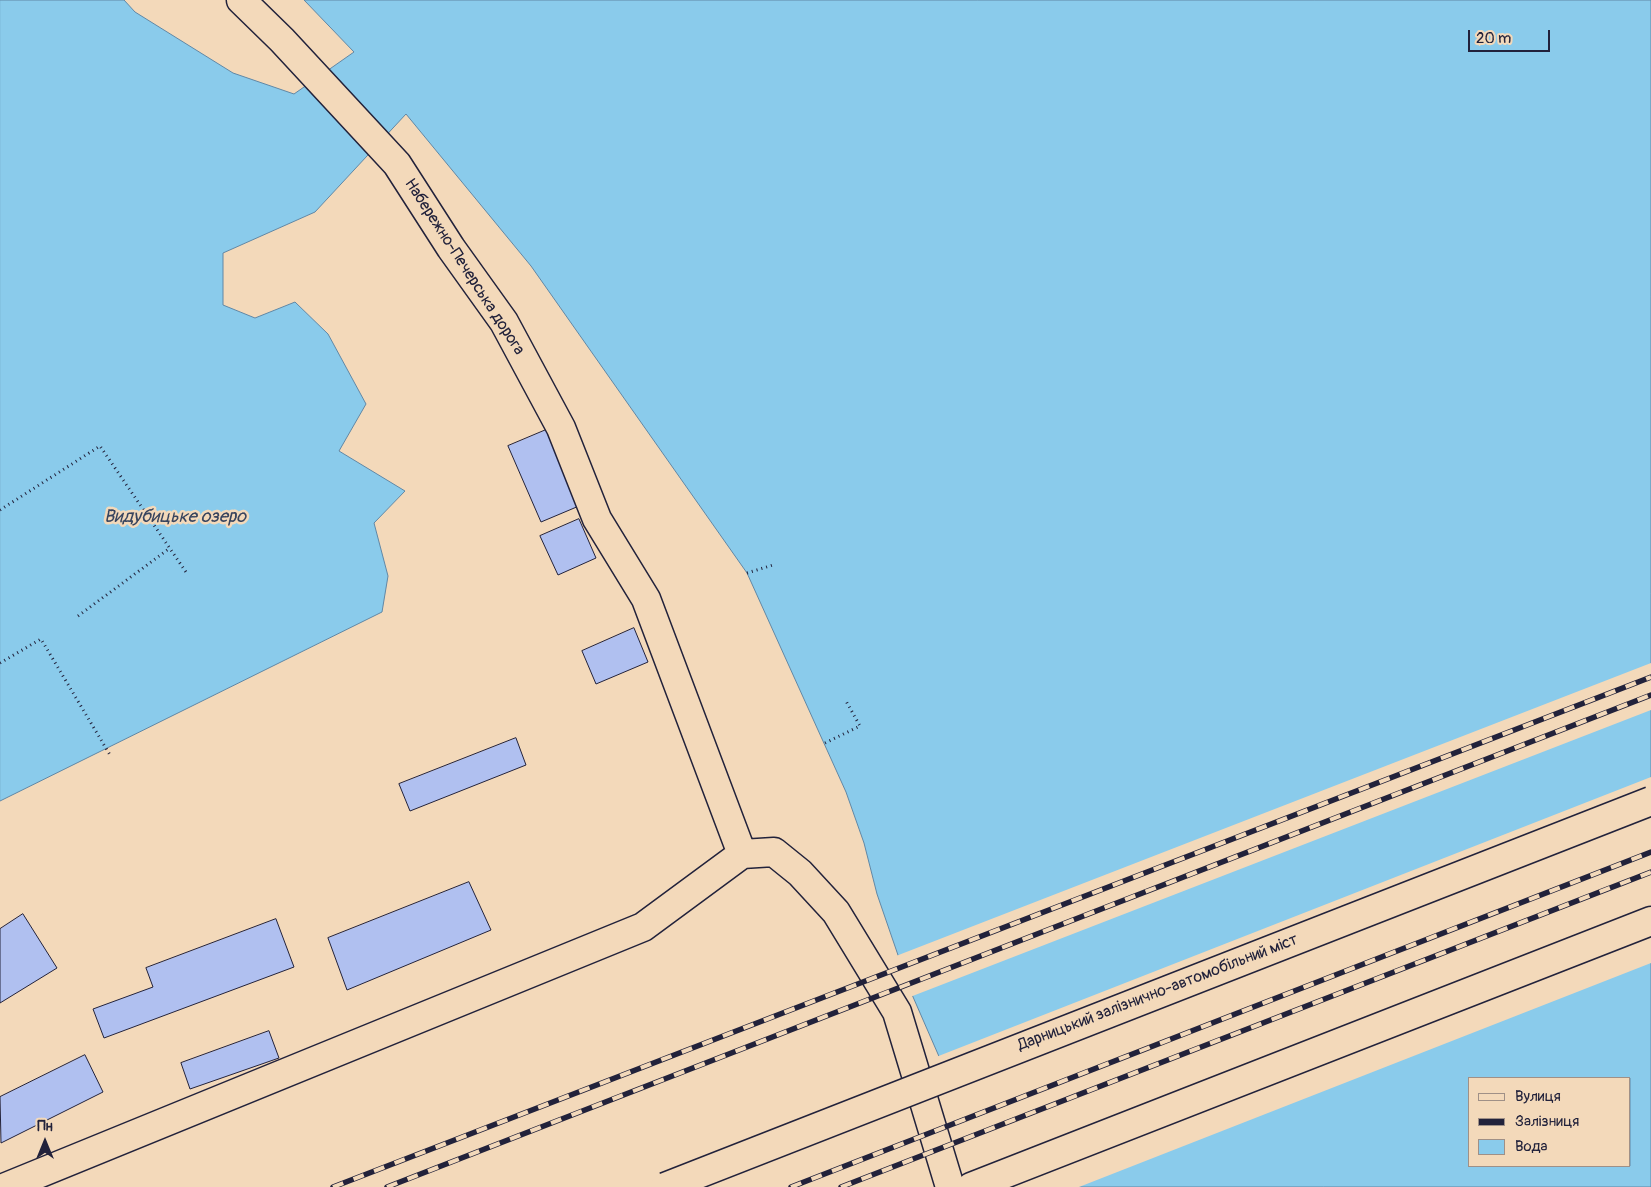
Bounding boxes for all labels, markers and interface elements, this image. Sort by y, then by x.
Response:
scale bar [1471,20,1554,52]
text: 20 m [1476,29,1511,48]
street label: Набережно-Печерська дорога [400,175,528,359]
water label: Видубицьке озеро [104,506,246,528]
street label: Дарницький залізнично-автомобільний міст [1015,931,1301,1055]
legend [1468,1077,1631,1167]
text: Вулиця [1515,1087,1561,1106]
text: Залізниця [1515,1112,1579,1131]
north arrow [20,1117,70,1167]
text: Пн [37,1118,53,1135]
text: Вода [1515,1137,1548,1156]

